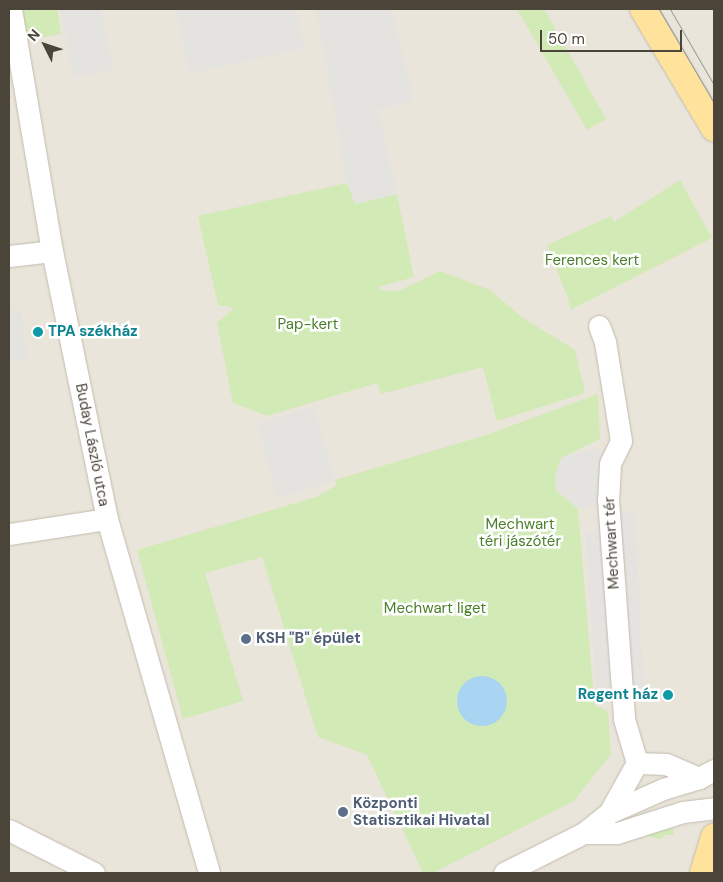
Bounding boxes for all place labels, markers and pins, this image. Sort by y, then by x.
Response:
place label: TPA székház [48,323,138,341]
marker: TPA székház [32,326,44,338]
place label: KSH "B" épület [256,630,361,648]
marker: KSH "B" épület [240,633,252,645]
place label: Regent ház [578,686,658,704]
marker: Regent ház [662,689,674,701]
place label: Központi Statisztikai Hivatal [353,794,489,829]
marker: Központi Statisztikai Hivatal [337,806,349,818]

